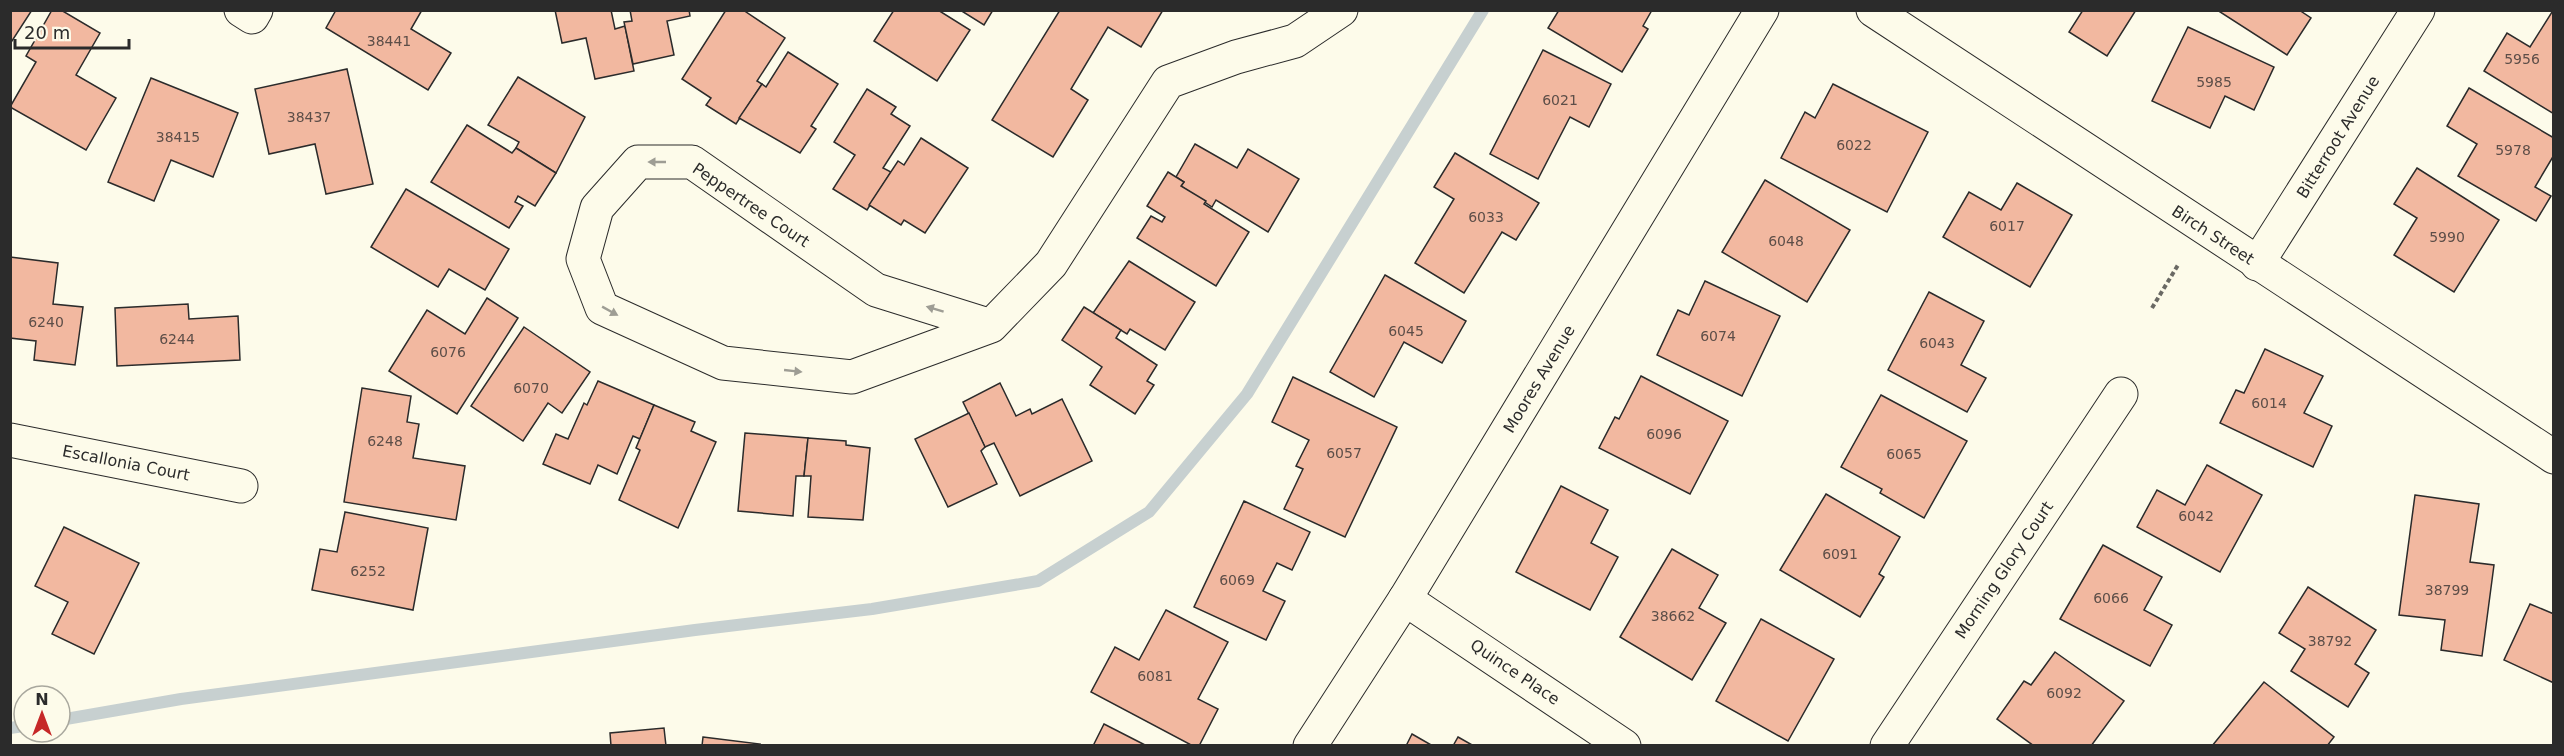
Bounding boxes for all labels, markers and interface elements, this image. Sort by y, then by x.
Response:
scale bar [15,12,129,50]
text: 20 m [24,22,70,43]
house number: 38441 [367,33,411,49]
house number: 5956 [2504,51,2540,67]
street label: Bitterroot Avenue [2293,72,2383,202]
house number: 5985 [2196,74,2232,90]
house number: 6021 [1542,92,1578,108]
house number: 38437 [287,109,331,125]
house number: 38415 [156,129,200,145]
house number: 6022 [1836,137,1872,153]
house number: 5978 [2495,142,2531,158]
one-way arrow [648,157,667,167]
street label: Peppertree Court [689,159,813,251]
street label: Birch Street [2168,201,2258,269]
house number: 6033 [1468,209,1504,225]
house number: 6017 [1989,218,2025,234]
house number: 5990 [2429,229,2465,245]
house number: 6048 [1768,233,1804,249]
one-way arrow [926,304,944,313]
one-way arrow [602,306,619,316]
house number: 6240 [28,314,64,330]
street label: Moores Avenue [1499,322,1579,436]
house number: 6045 [1388,323,1424,339]
house number: 6074 [1700,328,1736,344]
house number: 6244 [159,331,195,347]
house number: 6043 [1919,335,1955,351]
house number: 6076 [430,344,466,360]
one-way arrow [784,366,803,375]
house number: 6070 [513,380,549,396]
house number: 6014 [2251,395,2287,411]
house number: 6096 [1646,426,1682,442]
house number: 6248 [367,433,403,449]
street label: Escallonia Court [61,441,191,485]
house number: 6057 [1326,445,1362,461]
house number: 6065 [1886,446,1922,462]
street label: Morning Glory Court [1951,498,2057,642]
house number: 6042 [2178,508,2214,524]
house number: 6091 [1822,546,1858,562]
house number: 6252 [350,563,386,579]
house number: 6069 [1219,572,1255,588]
house number: 38799 [2425,582,2469,598]
house number: 6066 [2093,590,2129,606]
house number: 38662 [1651,608,1695,624]
house number: 38792 [2308,633,2352,649]
street label: Quince Place [1467,635,1563,709]
house number: 6081 [1137,668,1173,684]
north arrow [12,684,72,744]
house number: 6092 [2046,685,2082,701]
text: N [35,690,49,709]

